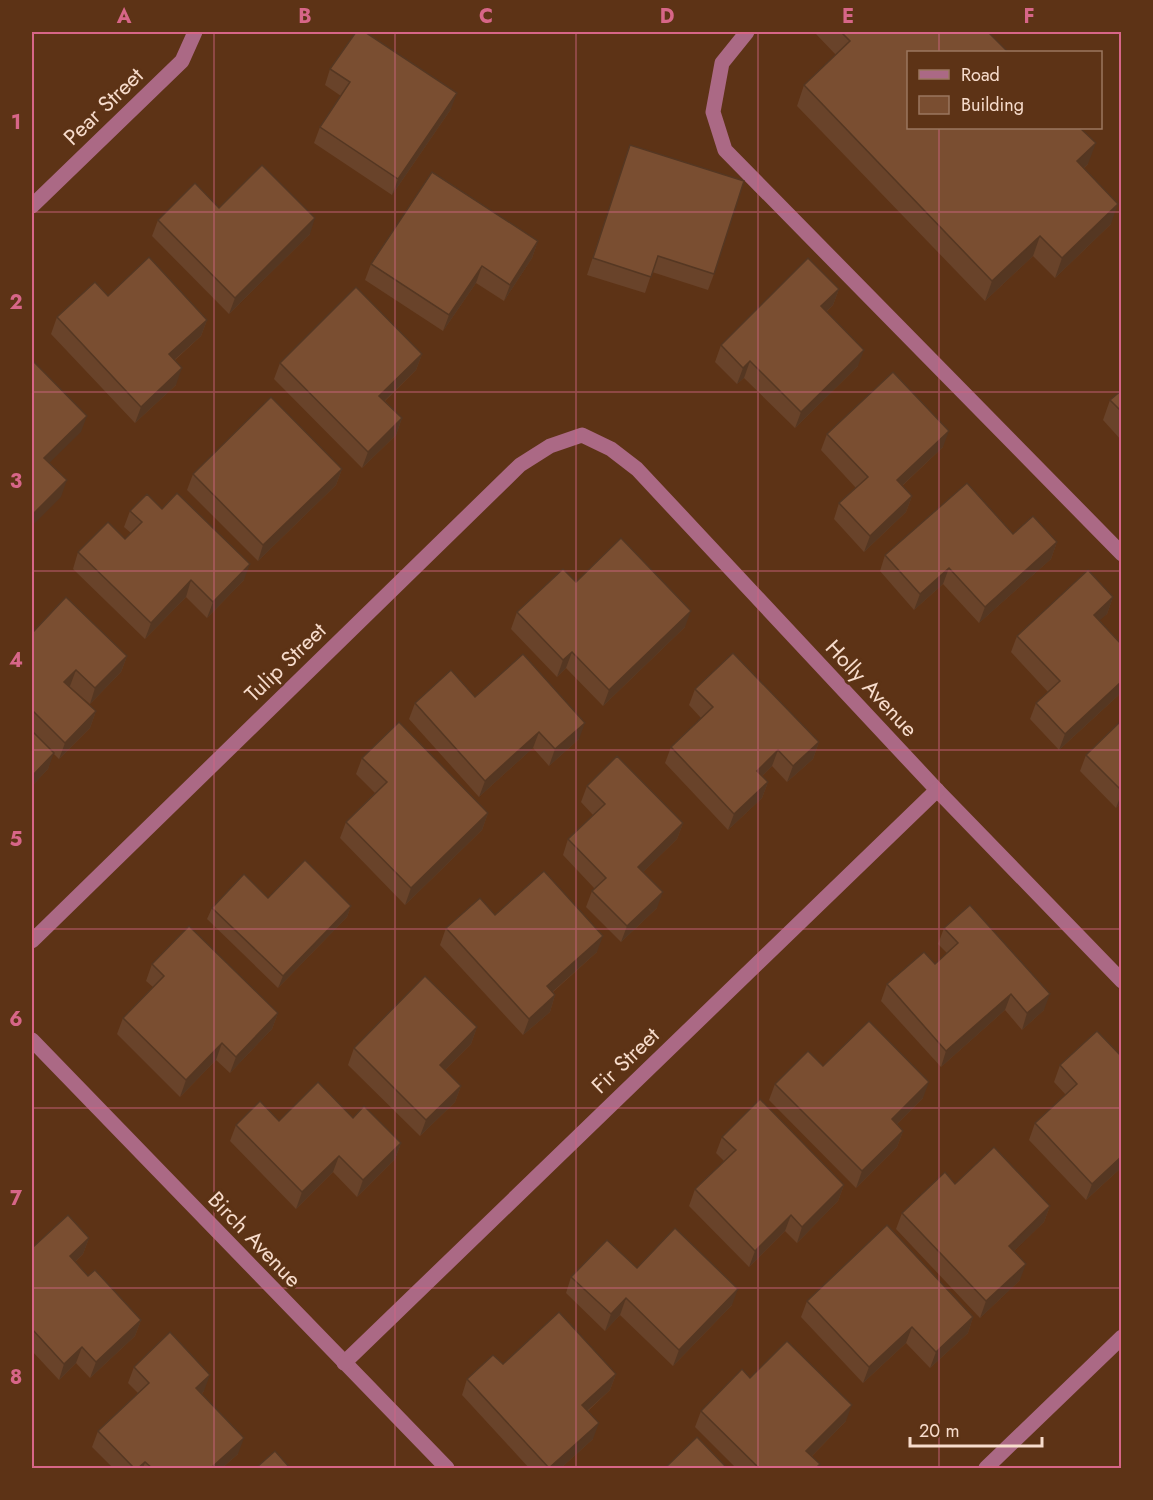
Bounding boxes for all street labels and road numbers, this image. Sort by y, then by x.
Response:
street label: Pear Street [56,59,151,152]
street label: Tulip Street [237,614,333,709]
street label: Holly Avenue [818,632,926,744]
street label: Fir Street [584,1019,667,1100]
street label: Birch Avenue [201,1184,309,1294]

